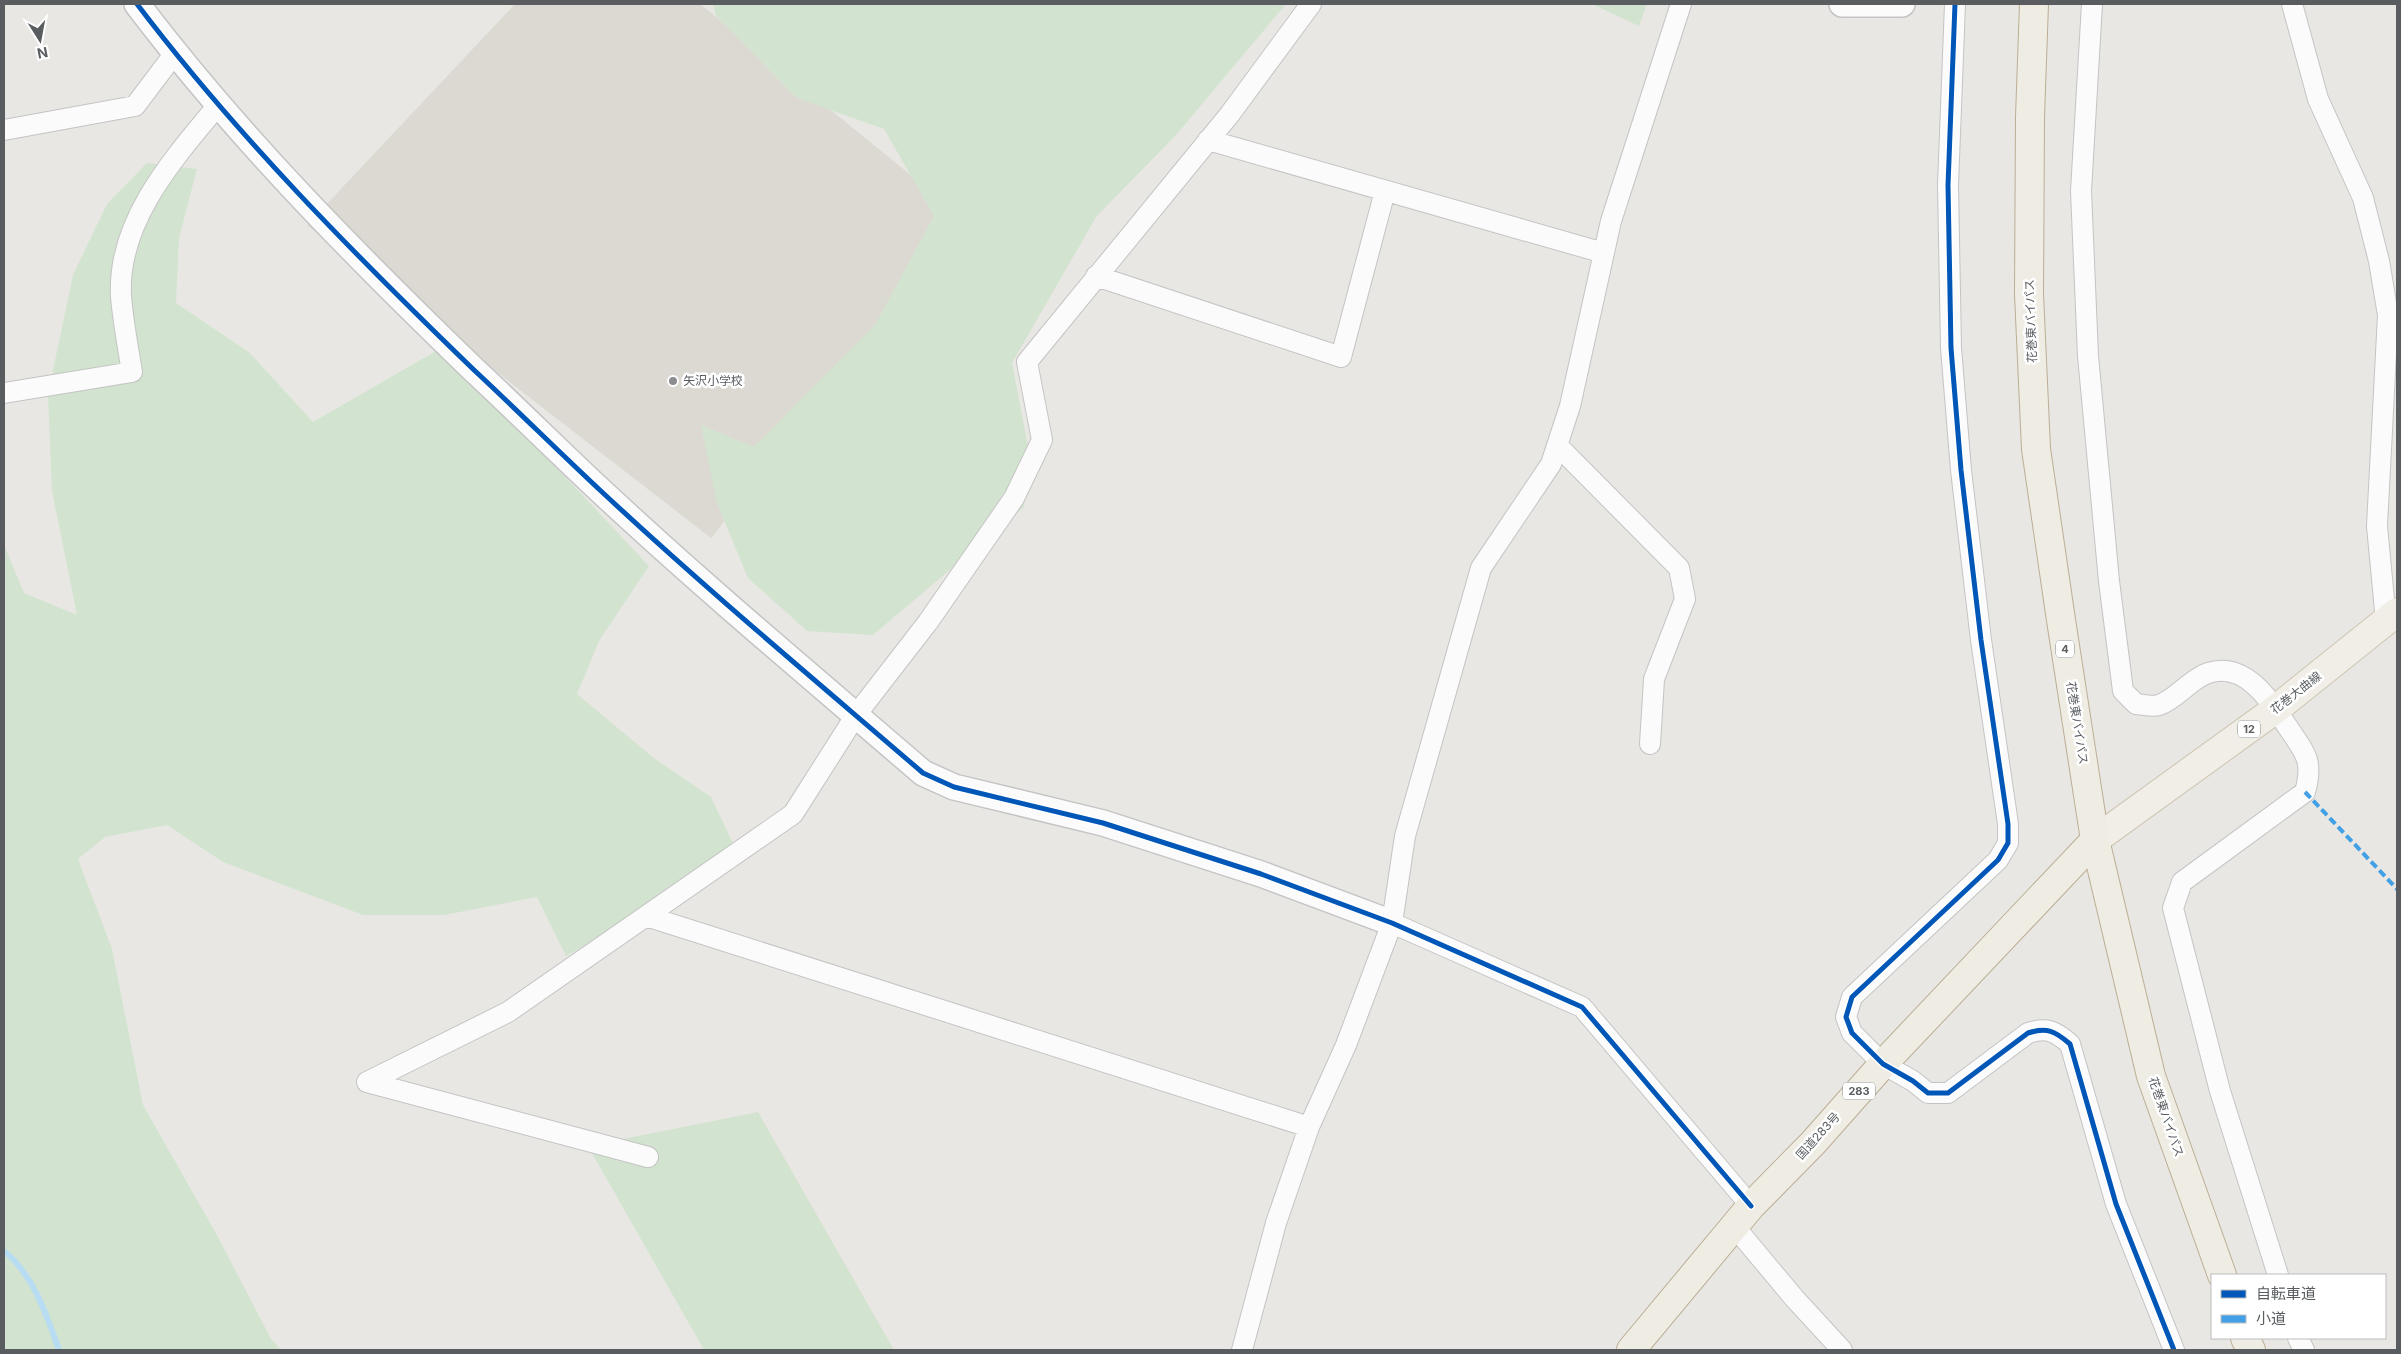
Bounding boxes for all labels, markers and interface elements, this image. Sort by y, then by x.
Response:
north arrow [15,15,65,65]
text: N [36,44,49,63]
street label: 花巻東バイパス [2022,279,2039,363]
place label: 矢沢小学校 [683,373,743,388]
marker: 矢沢小学校 [667,375,679,387]
road number: 4 [2056,641,2074,658]
street label: 花巻大曲線 [2267,668,2324,717]
street label: 花巻東バイパス [2064,680,2091,765]
road number: 12 [2238,721,2260,738]
street label: 花巻東バイパス [2146,1075,2187,1159]
road number: 283 [1843,1082,1875,1100]
street label: 国道283号 [1793,1109,1843,1162]
legend [2211,1274,2386,1339]
text: 自転車道 [2256,1284,2316,1303]
text: 小道 [2256,1309,2286,1328]

